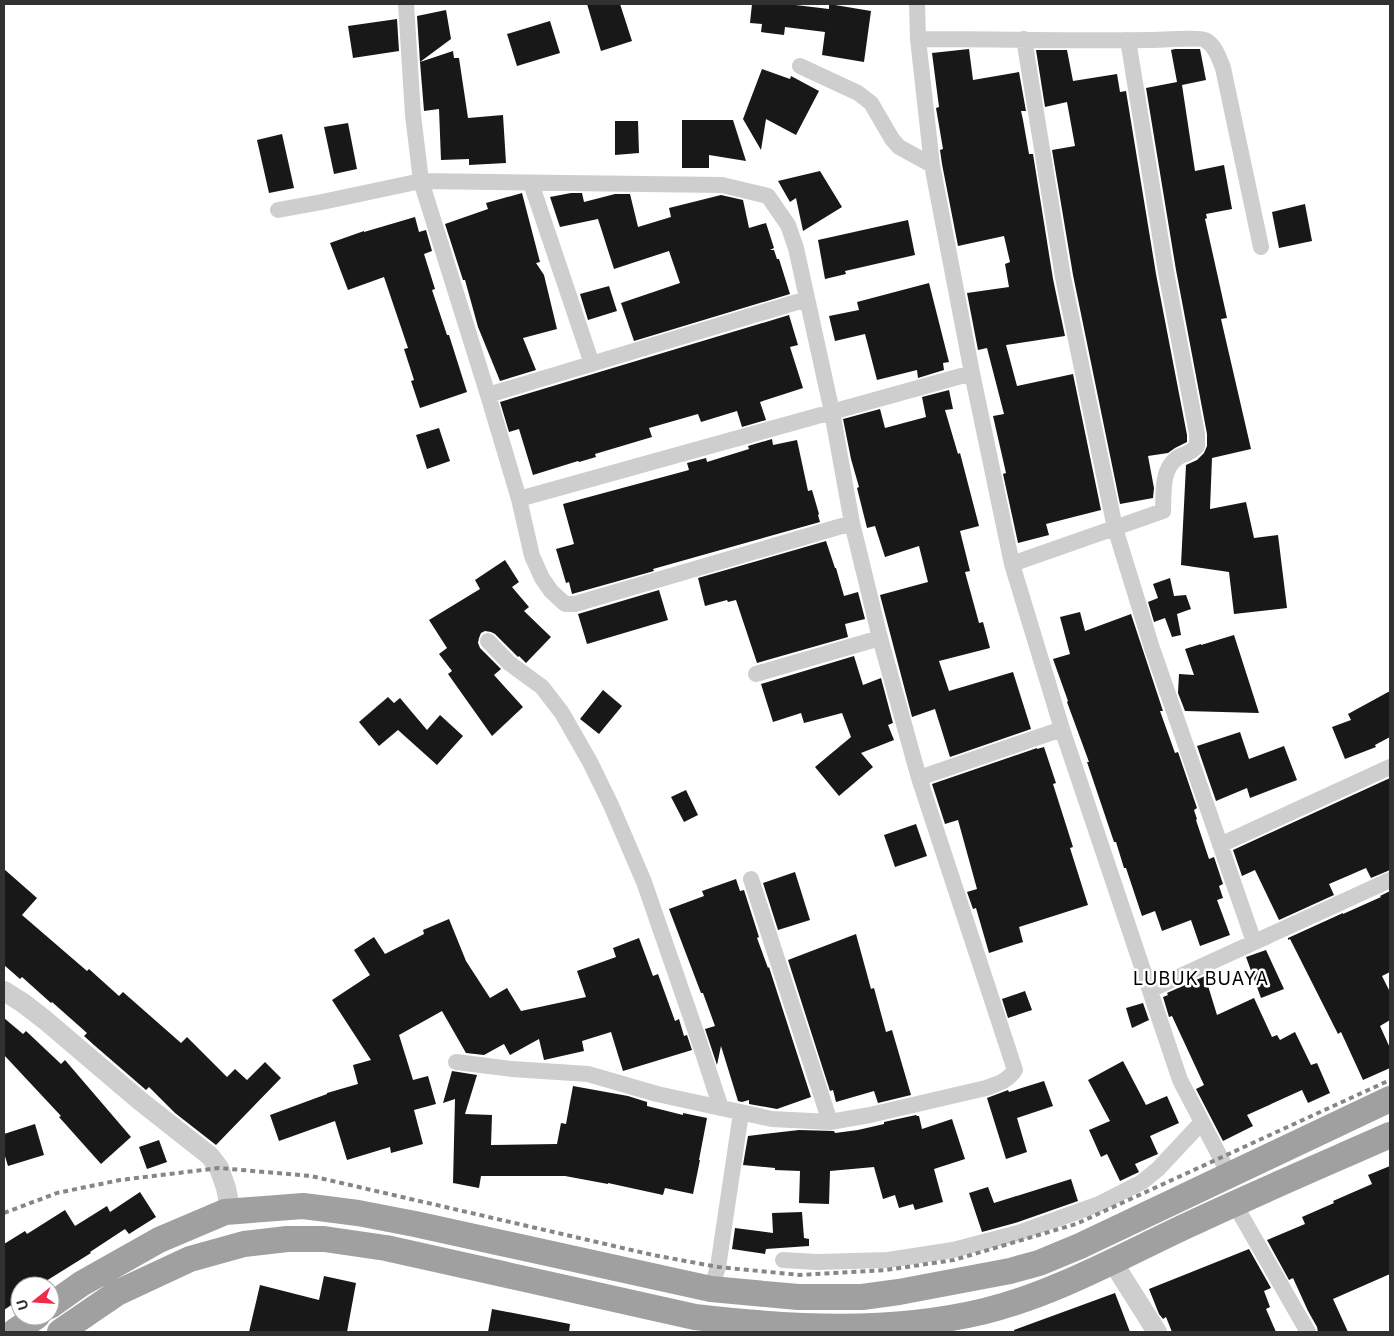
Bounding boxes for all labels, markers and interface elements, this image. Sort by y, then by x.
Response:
district label: LUBUK BUAYA [1133,968,1269,989]
north arrow [10,1276,60,1326]
text: U [12,1298,32,1312]

